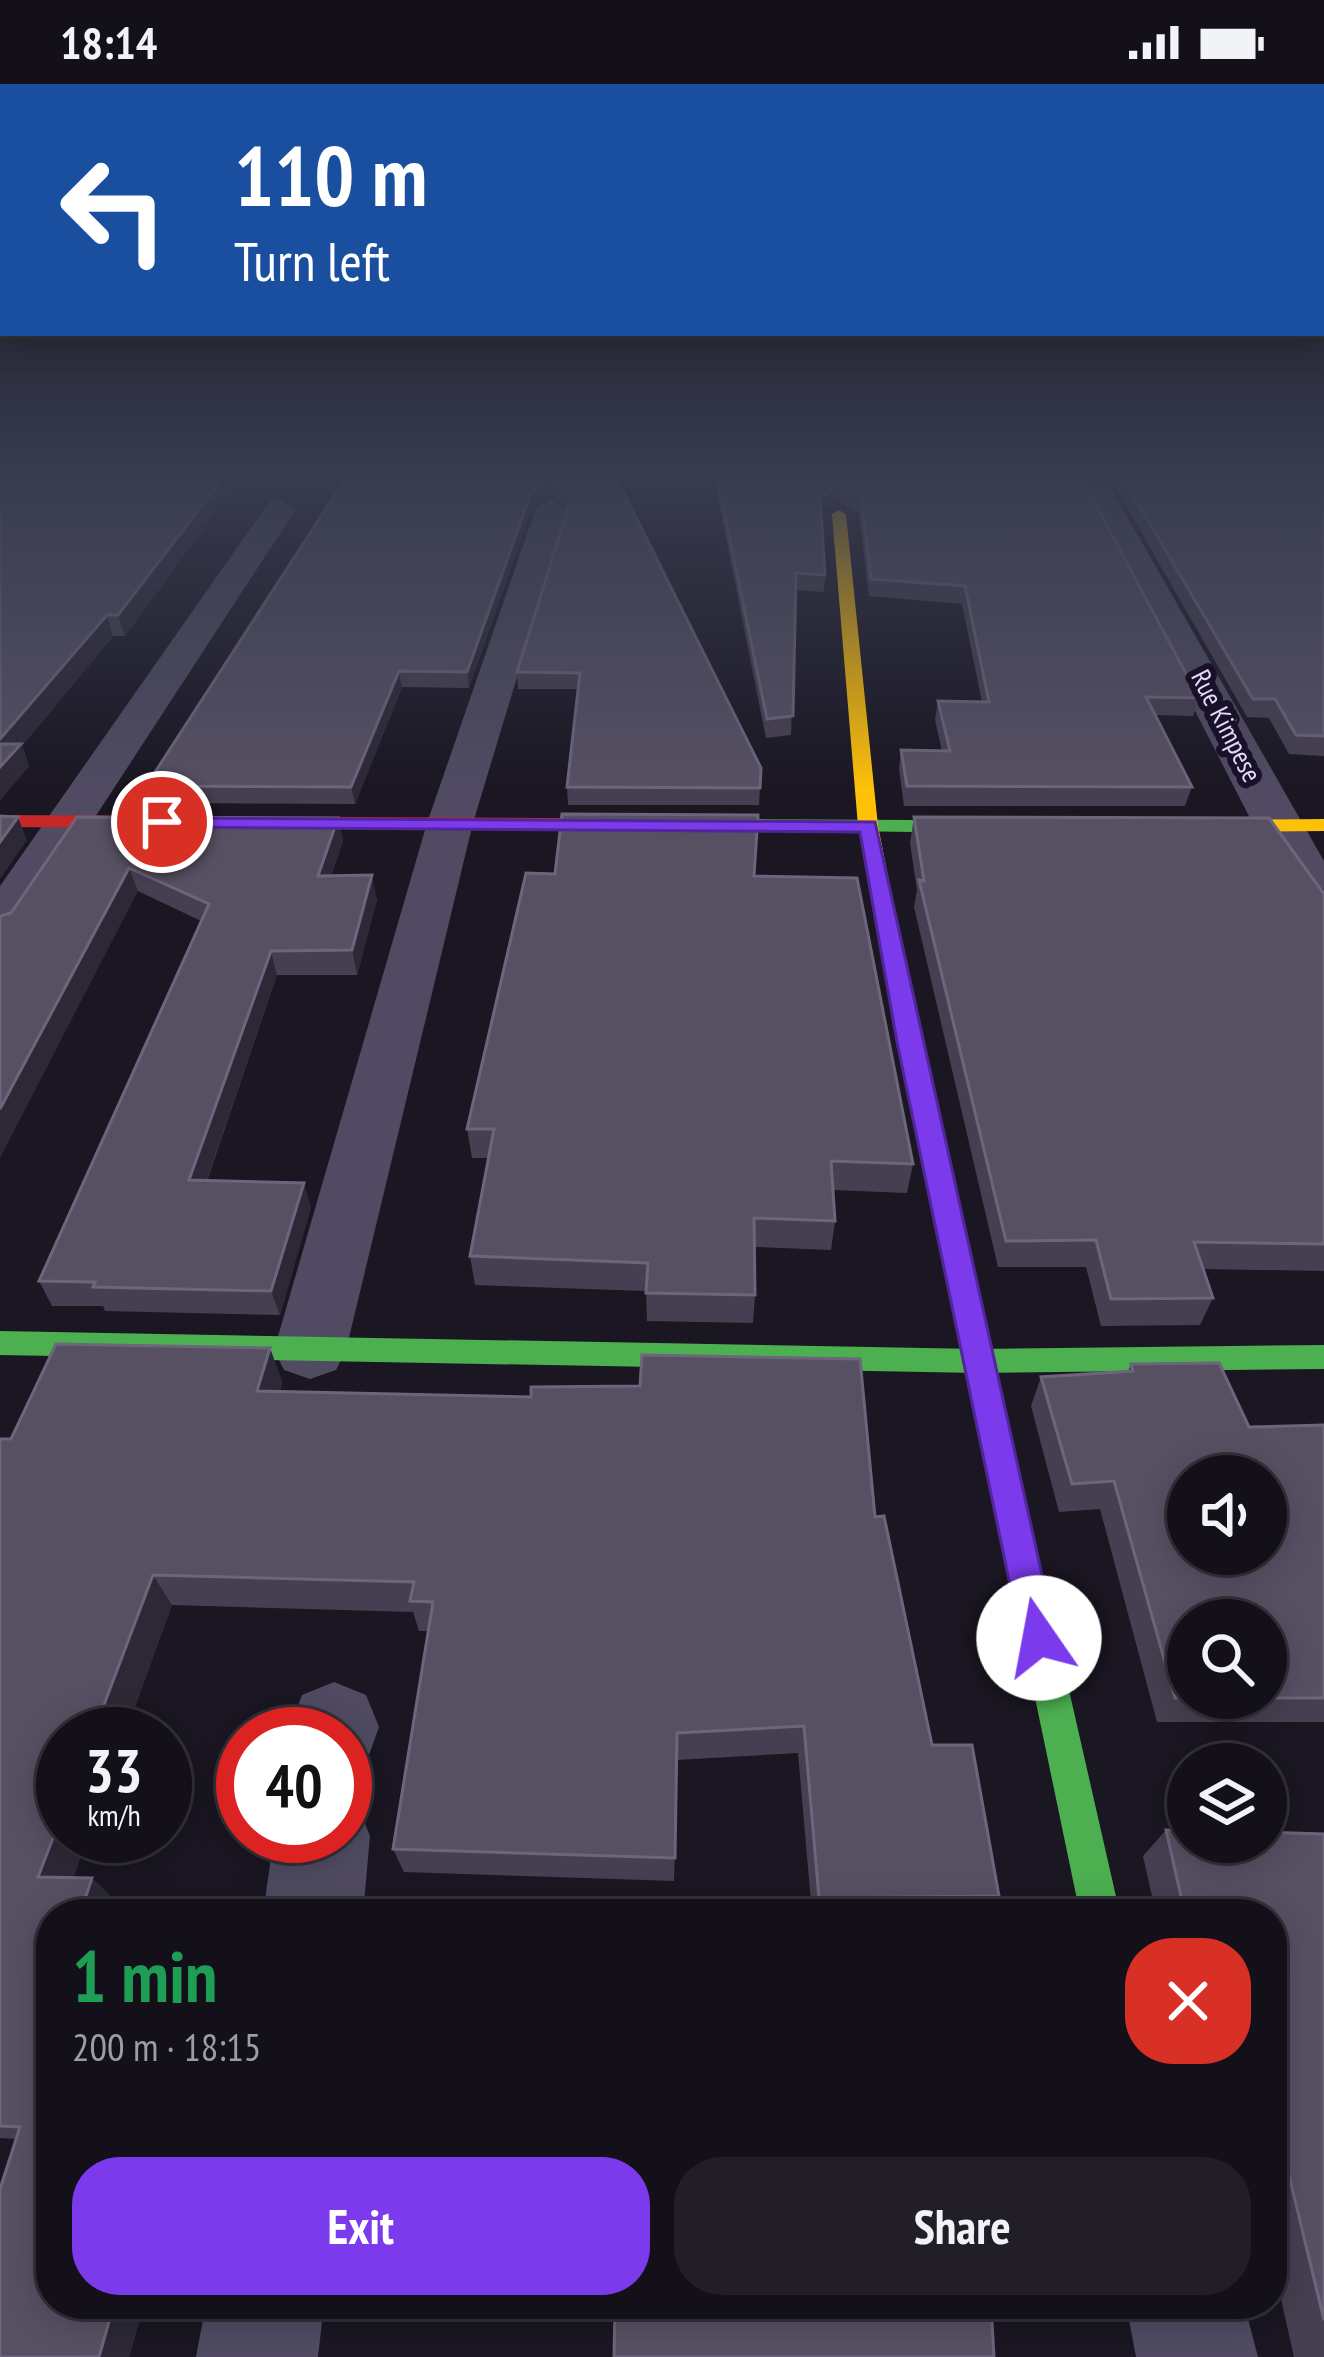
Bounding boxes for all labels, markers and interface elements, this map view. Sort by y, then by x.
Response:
text: 18:14 [60,13,157,71]
text: 110 m [234,120,427,229]
icon: left [36,132,192,288]
text: Turn left [234,226,390,296]
street label: Rue Kimpese [1184,664,1270,787]
pin [111,771,213,873]
icon: arrive [129,789,195,855]
map controls [1167,1455,1287,1863]
button: sound [1167,1455,1287,1575]
position arrow [976,1575,1102,1701]
button: search [1167,1599,1287,1719]
speed limit sign: 40 [216,1707,372,1863]
text: 33 [85,1731,143,1809]
button: layers [1167,1743,1287,1863]
text: km/h [87,1795,141,1834]
text: 1 min [72,1929,217,2022]
button: close [1125,1938,1251,2064]
text: 200 m · 18:15 [72,2021,261,2072]
button: Exit [72,2157,650,2295]
button: Share [674,2157,1251,2295]

